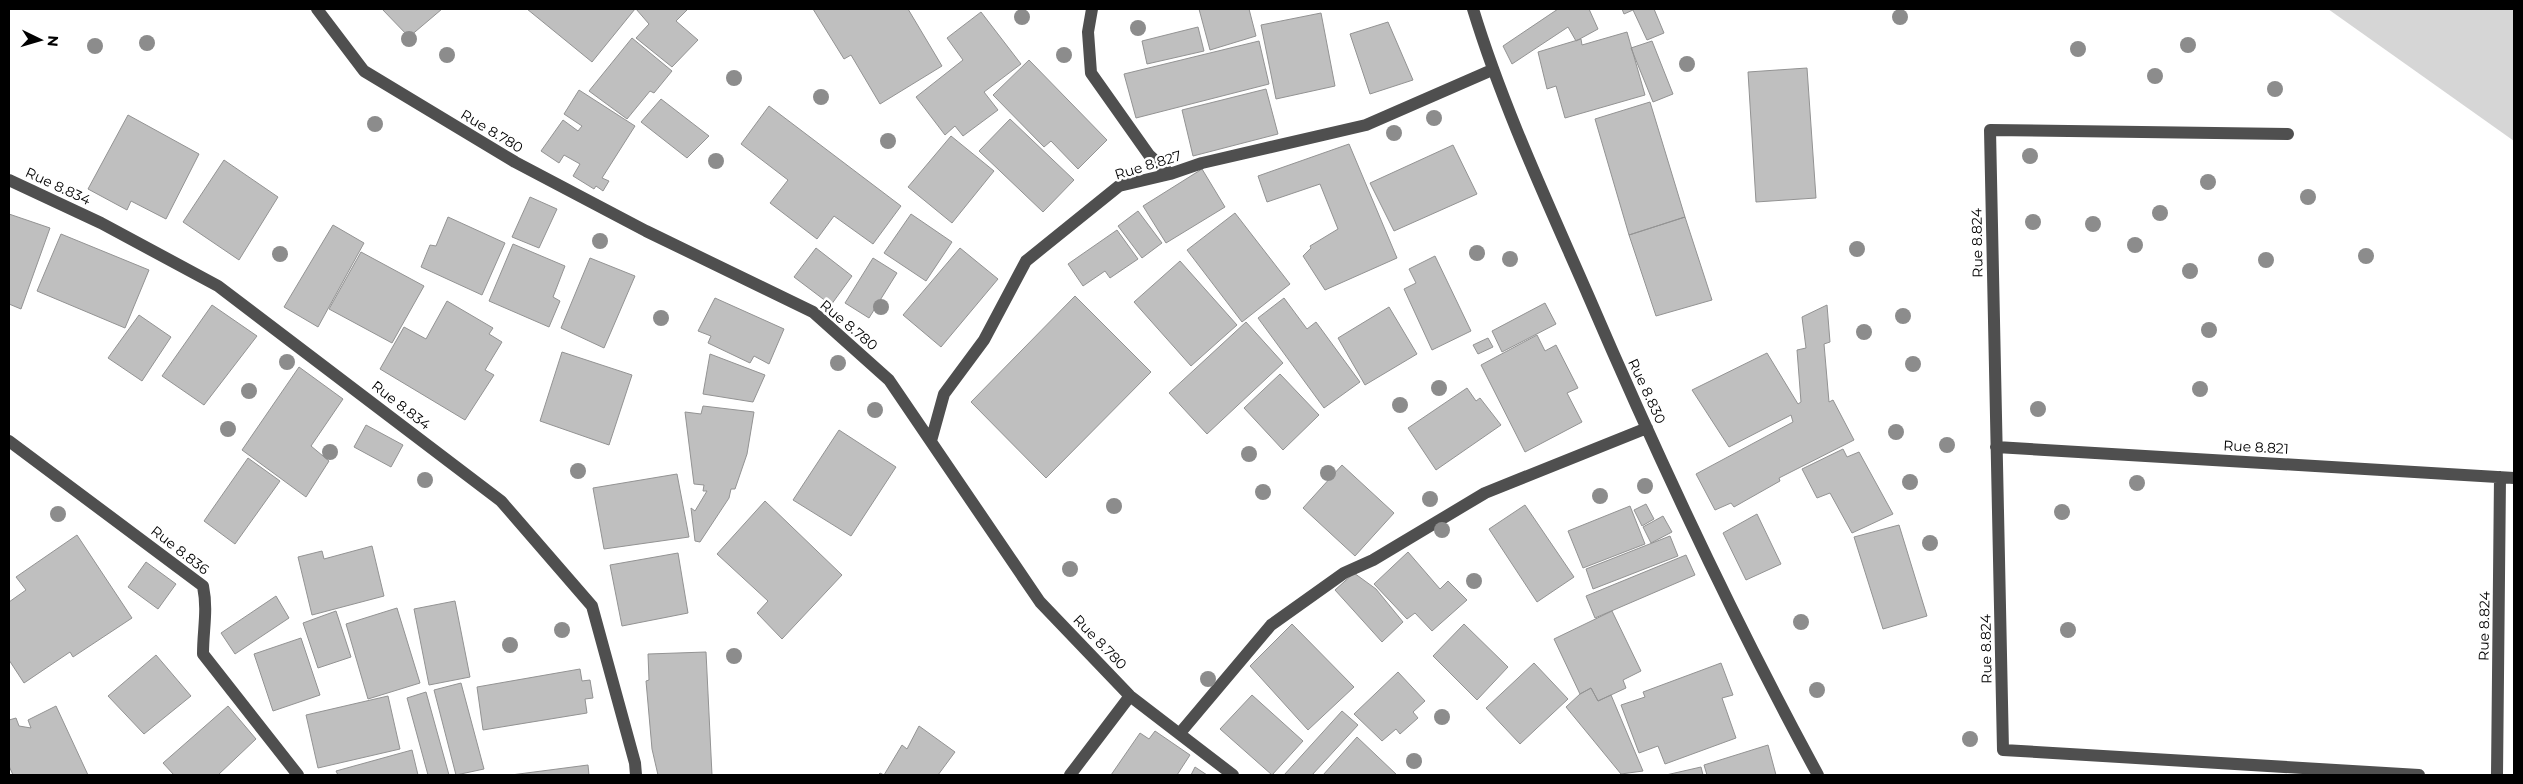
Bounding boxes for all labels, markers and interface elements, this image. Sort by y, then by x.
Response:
north arrow [15,15,65,65]
text: N [43,35,62,48]
street label: Rue 8.780 [457,105,527,157]
street label: Rue 8.827 [1112,146,1184,184]
street label: Rue 8.834 [23,163,94,209]
street label: Rue 8.824 [1967,207,1987,278]
street label: Rue 8.780 [817,296,881,354]
street label: Rue 8.830 [1624,356,1670,426]
street label: Rue 8.834 [368,376,435,434]
street label: Rue 8.821 [2223,436,2289,458]
street label: Rue 8.836 [147,522,213,579]
street label: Rue 8.824 [2474,590,2494,661]
street label: Rue 8.780 [1069,611,1131,673]
street label: Rue 8.824 [1976,613,1996,684]

